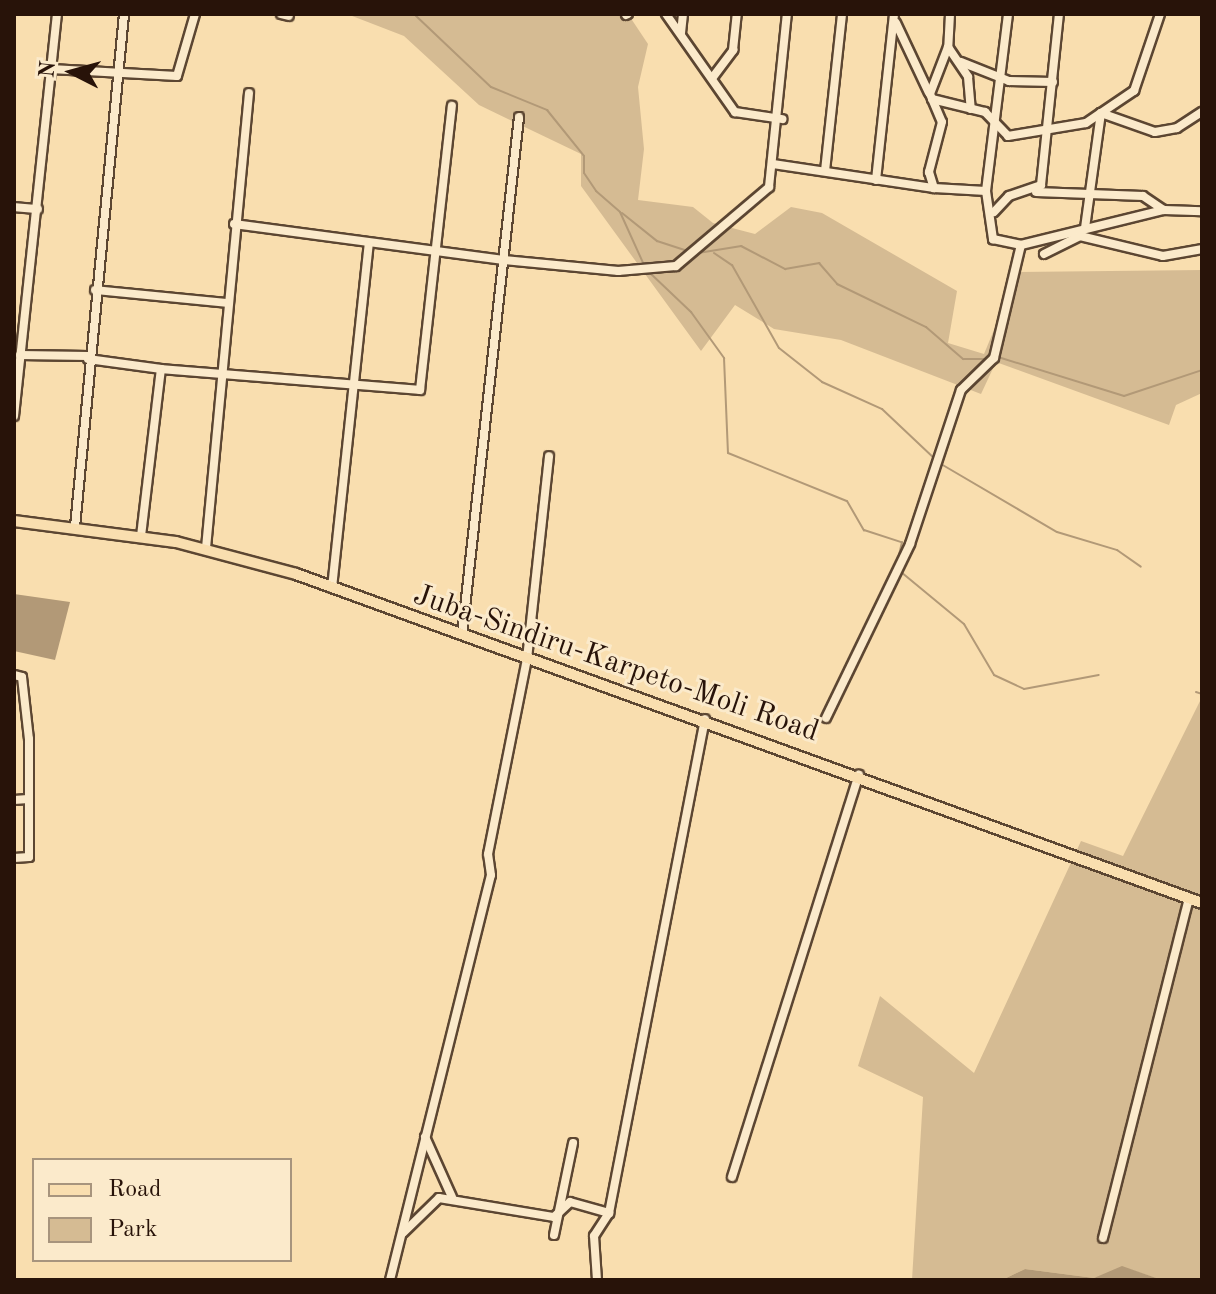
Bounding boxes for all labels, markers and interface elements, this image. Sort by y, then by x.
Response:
north arrow [32,32,112,112]
text: N [36,60,60,79]
street label: Juba-Sindiru-Karpeto-Moli Road [408,578,824,750]
legend [32,1158,292,1262]
text: Road [108,1178,161,1202]
text: Park [108,1218,157,1242]

